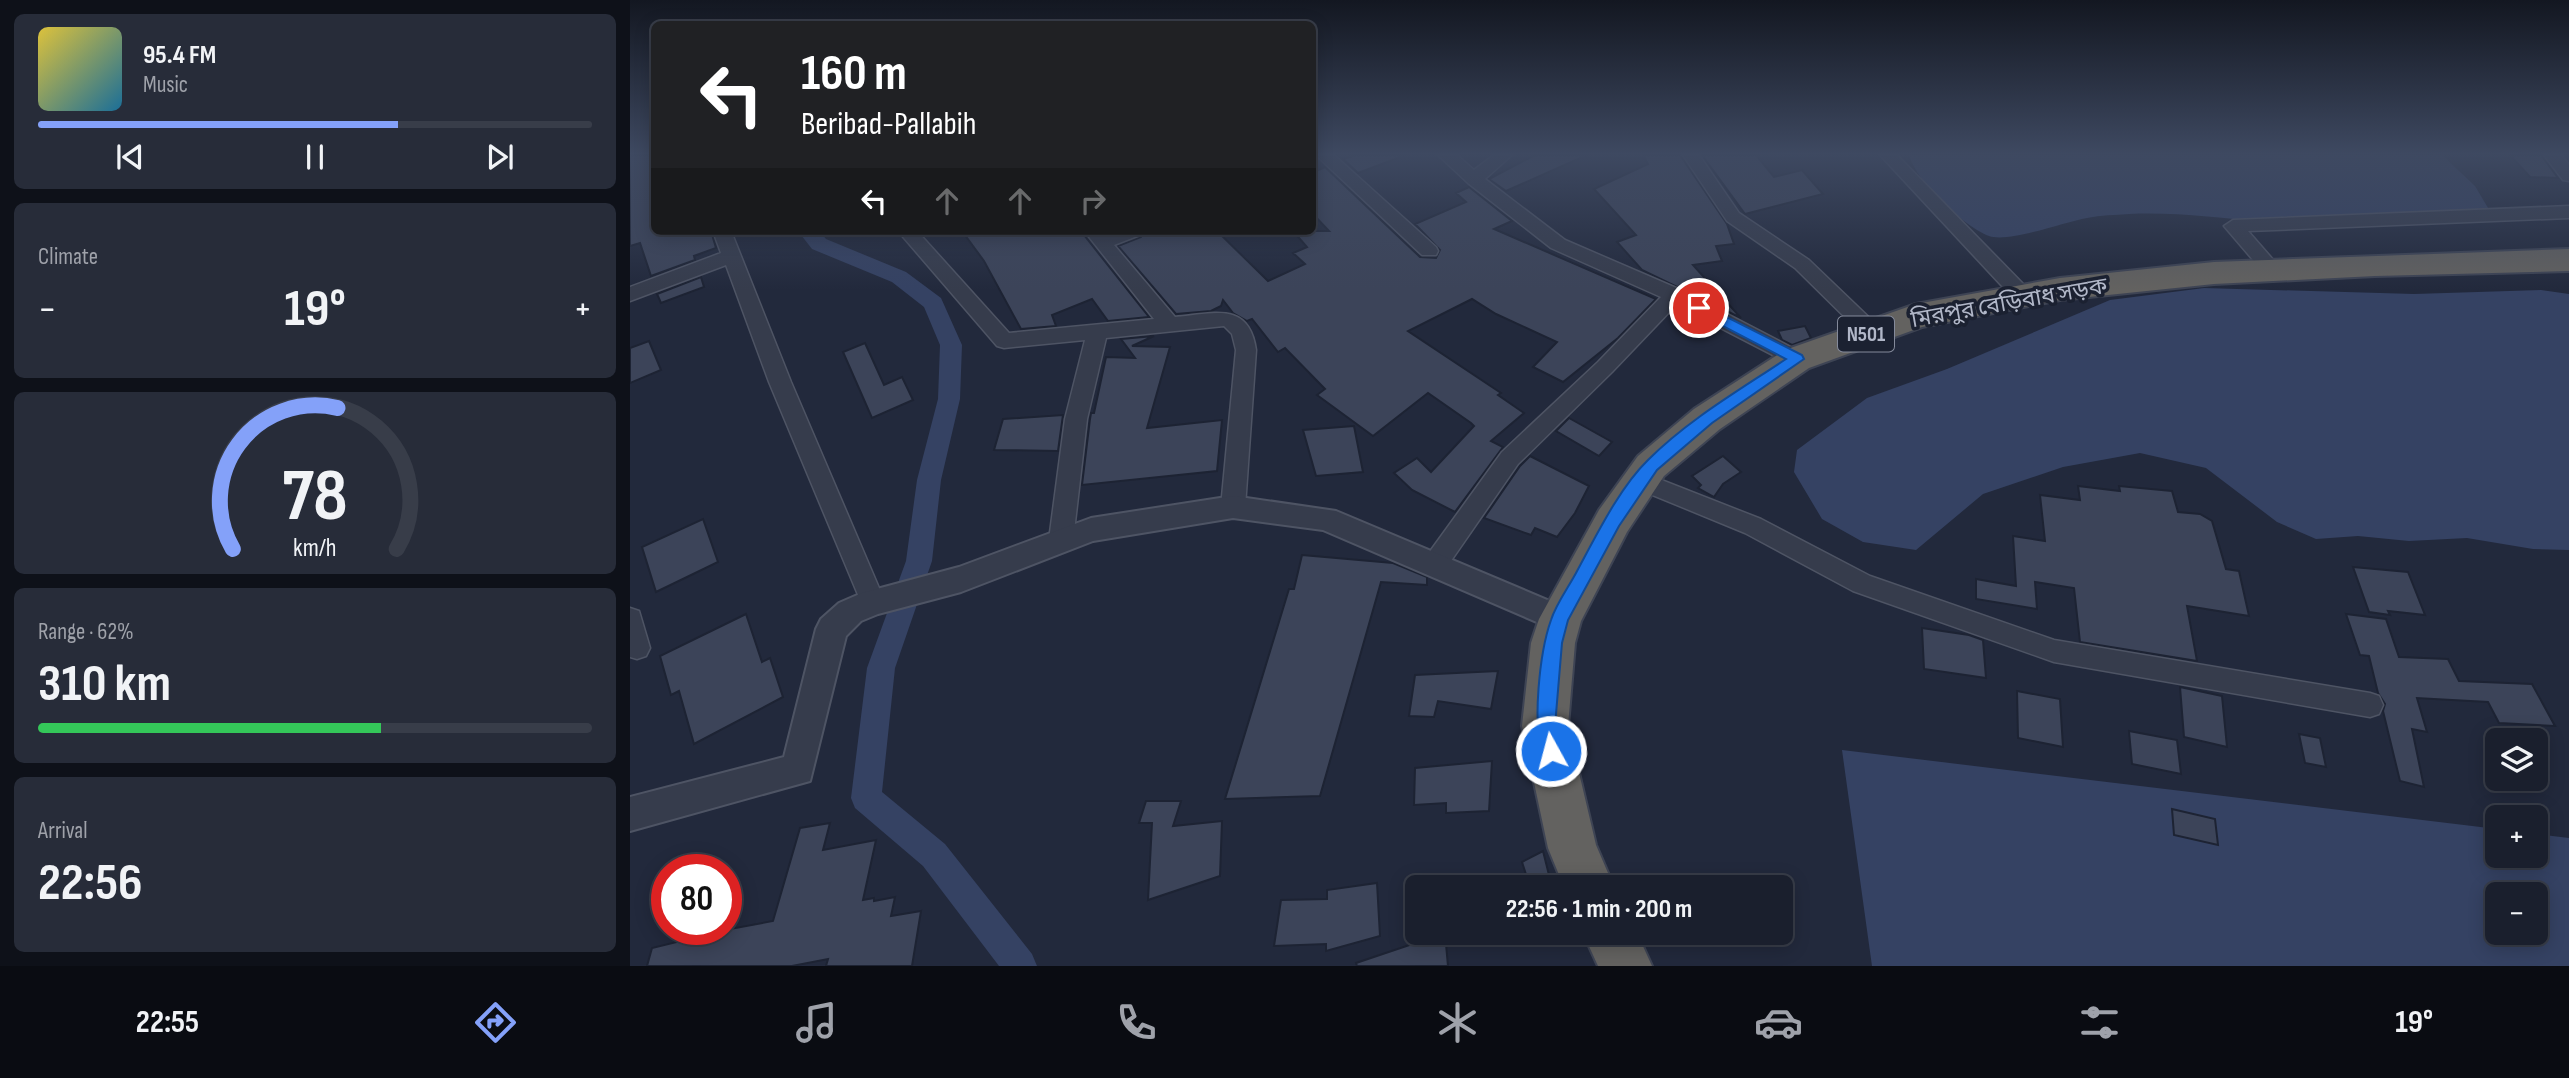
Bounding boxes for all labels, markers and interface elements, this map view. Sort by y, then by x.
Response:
text: 95.4 FM [143,40,216,71]
text: 160 m [801,45,907,104]
icon: left [686,49,777,140]
text: Music [143,71,188,99]
text: Beribad-Pallabih [801,105,977,144]
icon: previous [111,138,149,176]
icon: pause [296,138,334,176]
icon: next [481,138,519,176]
icon: left [855,182,893,220]
icon: ahead [928,182,966,220]
icon: ahead [1001,182,1039,220]
icon: right [1074,182,1112,220]
text: Climate [38,243,98,271]
street label: মিরপুর বেড়িবাধ সড়ক [1908,272,2110,334]
text: 19° [284,278,346,341]
pin [1669,278,1729,338]
text: − [38,287,57,332]
text: + [573,287,592,332]
icon: arrive [1680,289,1718,327]
road number: N501 [1838,316,1894,352]
text: 78 [282,453,348,541]
text: km/h [293,533,337,564]
text: Range · 62% [38,618,134,646]
text: 310 km [38,653,171,716]
position arrow [1514,714,1588,788]
map controls [2485,728,2548,945]
button: layers [2485,728,2548,791]
button: + [2485,805,2548,868]
text: Arrival [38,817,87,845]
text: 22:56 [38,852,143,915]
speed limit sign: 80 [651,854,742,945]
button: − [2485,882,2548,945]
text: 22:56 · 1 min · 200 m [1506,894,1692,925]
icon: directions [471,998,520,1047]
icon: music [792,998,841,1047]
icon: phone [1112,998,1161,1047]
icon: climate [1433,998,1482,1047]
icon: car [1754,998,1803,1047]
icon: filters [2075,998,2124,1047]
text: 22:55 [136,1003,199,1042]
text: 19° [2395,1003,2433,1042]

